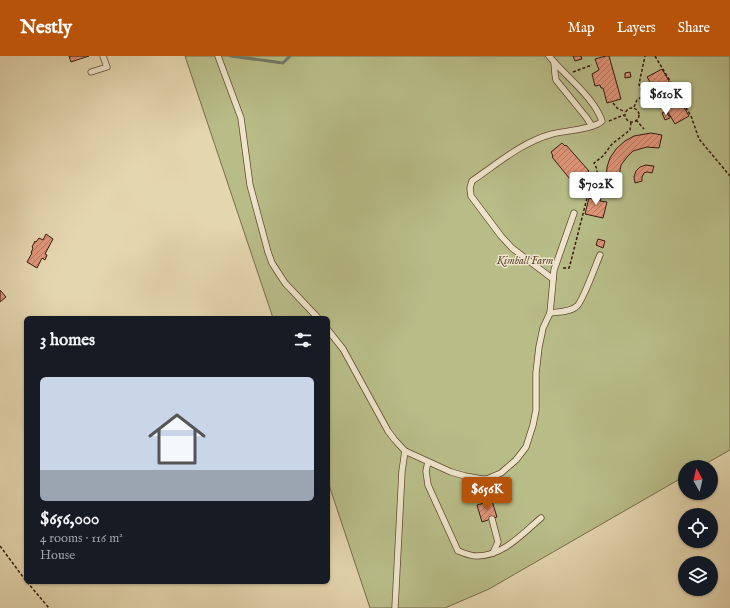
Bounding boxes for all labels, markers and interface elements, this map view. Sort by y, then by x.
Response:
text: Nestly [20,16,72,40]
text: Map [568,19,595,37]
text: Layers [617,19,656,37]
text: Share [678,19,710,37]
pin: $610K [638,82,694,116]
text: $610K [649,86,683,103]
pin: $702K [568,172,624,206]
text: $702K [578,176,614,193]
park label: Kimball Farm [496,254,554,268]
icon: filters [292,329,314,351]
text: 3 homes [40,330,95,351]
icon: home [141,403,213,475]
north arrow [678,460,718,500]
map controls [678,460,718,596]
pin: $656K [459,477,515,511]
text: $656K [471,481,503,498]
button: locate [678,508,718,548]
text: $656,000 [40,509,99,530]
text: 4 rooms · 116 m² [40,530,123,547]
text: House [40,547,75,564]
button: layers [678,556,718,596]

